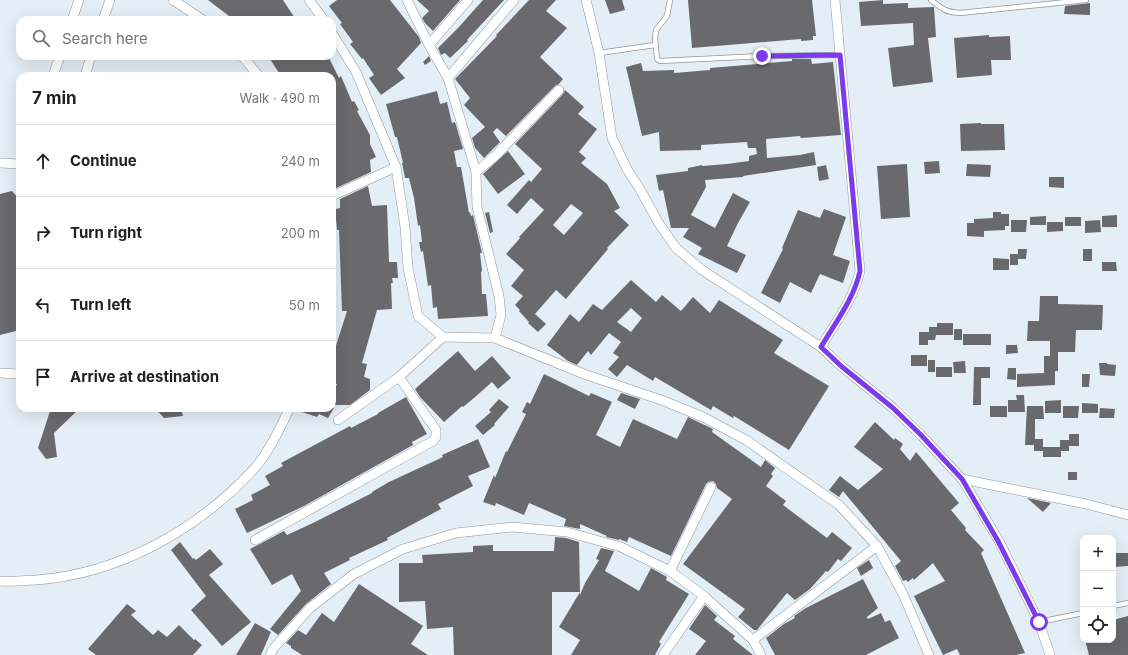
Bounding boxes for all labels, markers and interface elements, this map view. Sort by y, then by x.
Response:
search box [16,16,336,60]
icon: search [30,27,52,49]
text: Search here [62,29,148,48]
route end [753,47,771,65]
text: 7 min [32,88,77,108]
text: Walk · 490 m [240,90,320,106]
icon: ahead [32,150,54,172]
text: Continue [70,151,137,170]
text: 240 m [281,153,320,169]
icon: right [32,222,54,244]
text: Turn right [70,223,142,242]
text: 200 m [281,225,320,241]
icon: left [32,294,54,316]
text: Turn left [70,295,131,314]
text: 50 m [289,297,320,313]
icon: arrive [32,366,54,388]
text: Arrive at destination [70,367,219,386]
map controls [1080,535,1116,643]
button: + [1080,535,1116,571]
button: − [1080,571,1116,607]
button: locate [1080,607,1116,643]
route start [1030,613,1048,631]

